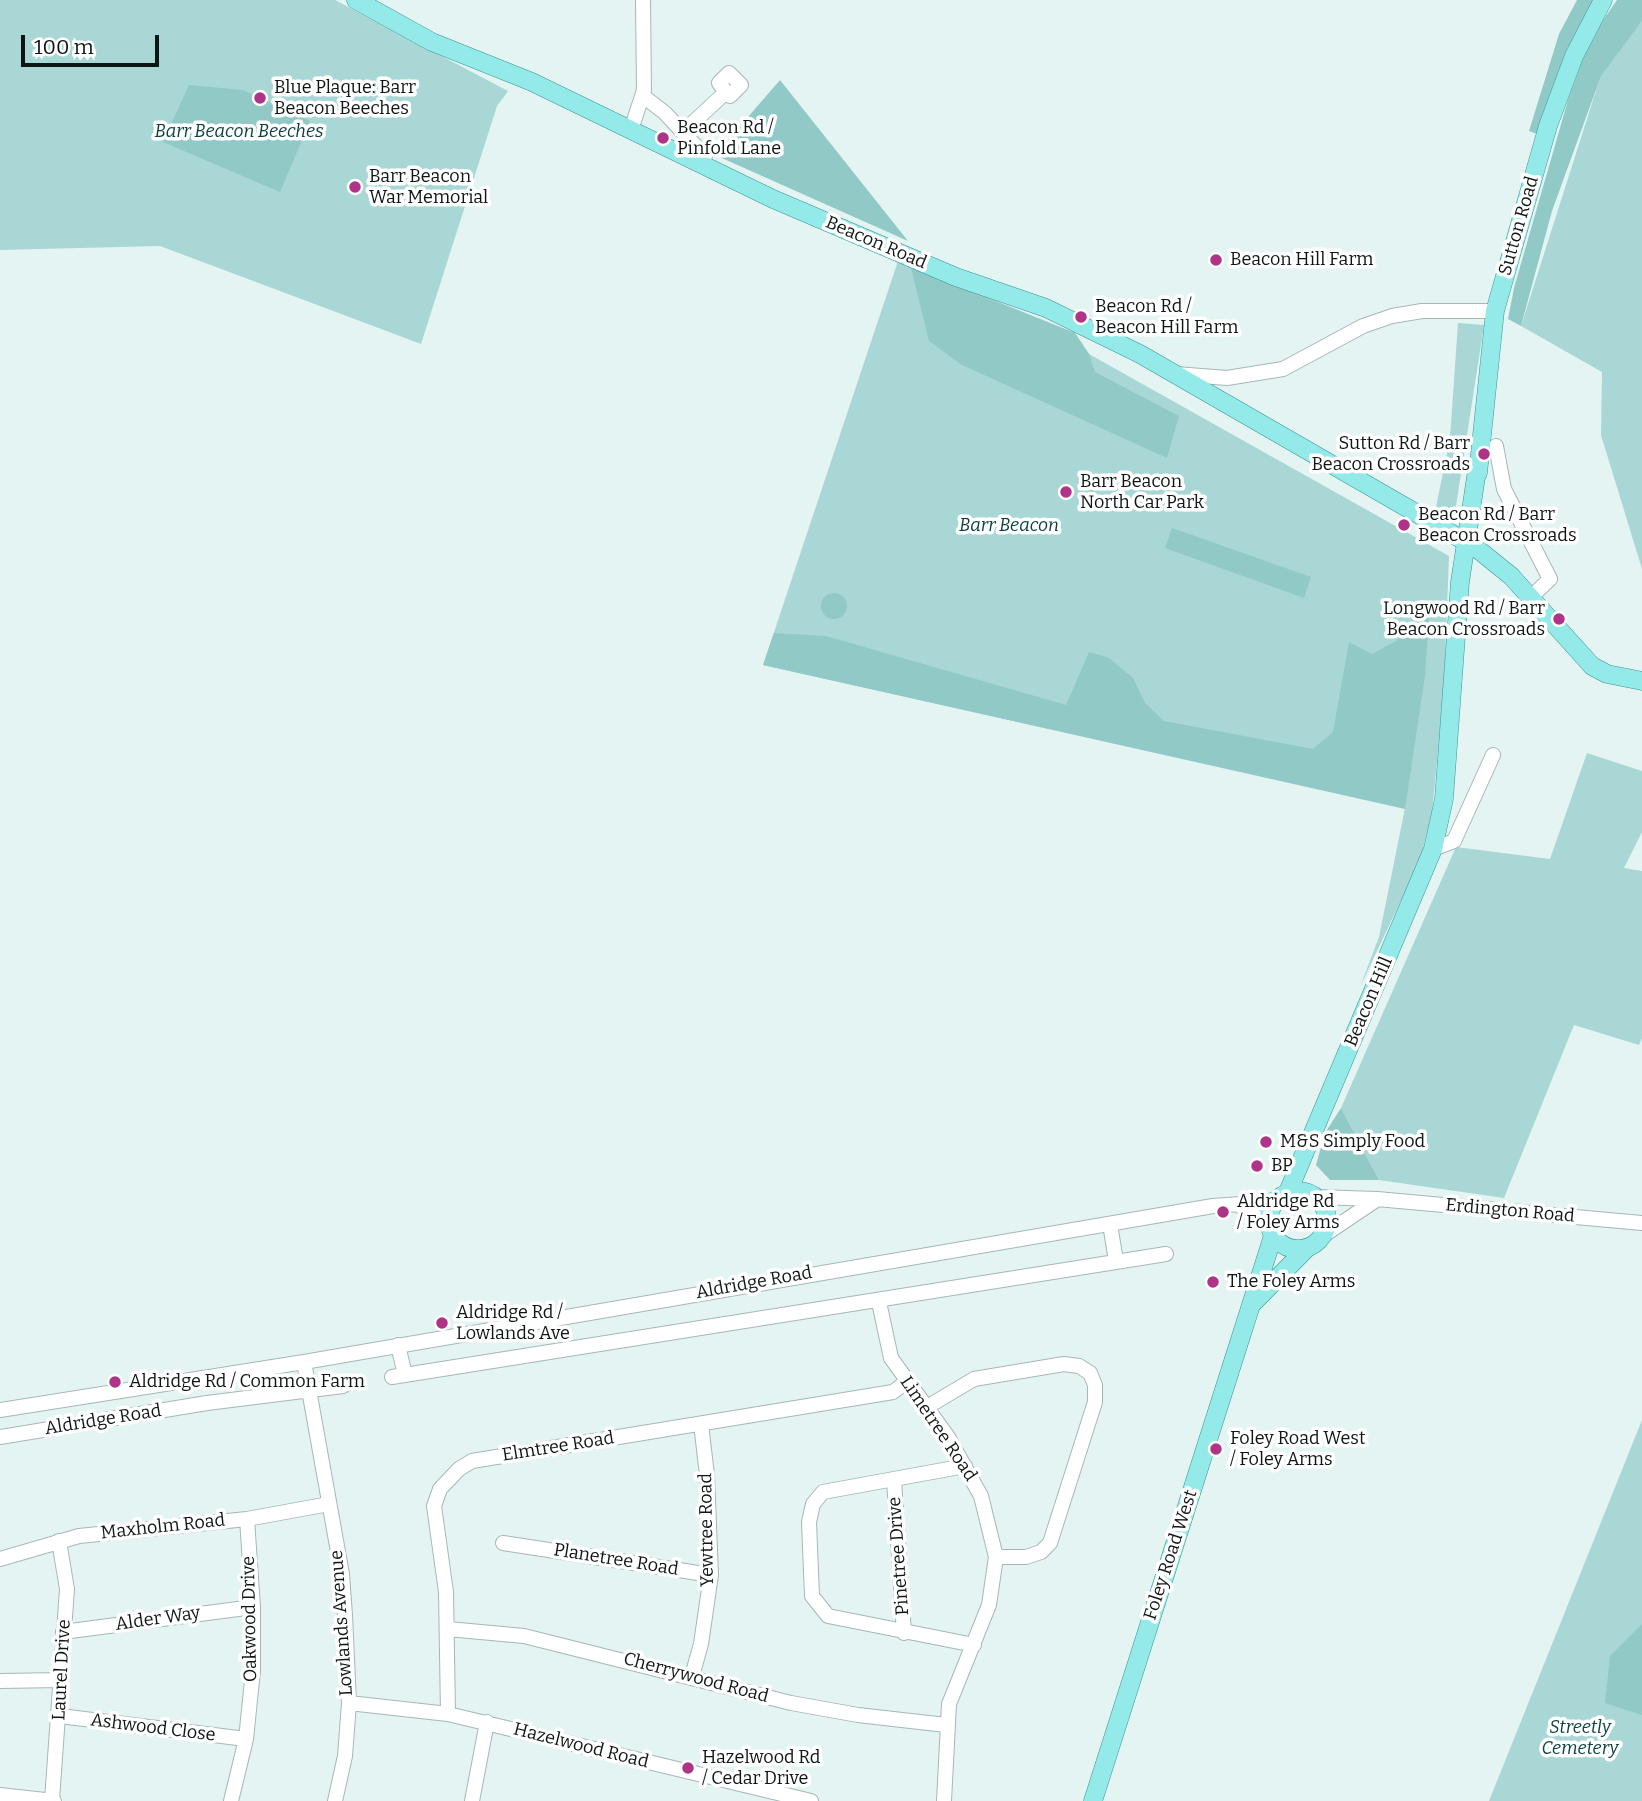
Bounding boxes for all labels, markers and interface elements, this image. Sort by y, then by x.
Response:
scale bar [24,21,163,65]
text: 100 m [34,34,94,60]
place label: Blue Plaque: Barr Beacon Beeches [274,77,416,119]
marker: Blue Plaque: Barr Beacon Beeches [252,90,268,106]
place label: Beacon Rd / Pinfold Lane [677,117,781,160]
park label: Barr Beacon Beeches [154,121,324,143]
marker: Beacon Rd / Pinfold Lane [655,130,671,146]
place label: Barr Beacon War Memorial [369,166,488,208]
street label: Sutton Road [1495,174,1543,278]
marker: Barr Beacon War Memorial [347,179,363,195]
street label: Beacon Road [822,212,930,274]
place label: Beacon Hill Farm [1230,249,1373,271]
marker: Beacon Hill Farm [1208,252,1224,268]
place label: Beacon Rd / Beacon Hill Farm [1095,296,1238,338]
marker: Beacon Rd / Beacon Hill Farm [1073,309,1089,325]
place label: Sutton Rd / Barr Beacon Crossroads [1311,433,1470,476]
marker: Sutton Rd / Barr Beacon Crossroads [1476,446,1492,462]
place label: Barr Beacon North Car Park [1080,471,1204,514]
marker: Barr Beacon North Car Park [1058,484,1074,500]
place label: Beacon Rd / Barr Beacon Crossroads [1418,504,1577,546]
park label: Barr Beacon [959,515,1059,537]
marker: Beacon Rd / Barr Beacon Crossroads [1396,517,1412,533]
place label: Longwood Rd / Barr Beacon Crossroads [1383,598,1545,640]
marker: Longwood Rd / Barr Beacon Crossroads [1551,611,1567,627]
street label: Beacon Hill [1340,954,1398,1050]
place label: M&S Simply Food [1280,1131,1425,1153]
marker: M&S Simply Food [1258,1134,1274,1150]
place label: BP [1271,1155,1293,1177]
marker: BP [1249,1158,1265,1174]
place label: Aldridge Rd / Foley Arms [1237,1191,1340,1234]
street label: Erdington Road [1444,1195,1576,1227]
marker: Aldridge Rd / Foley Arms [1215,1204,1231,1220]
street label: Aldridge Road [694,1262,814,1304]
place label: The Foley Arms [1227,1271,1355,1293]
marker: The Foley Arms [1205,1274,1221,1290]
place label: Aldridge Rd / Lowlands Ave [456,1302,570,1344]
marker: Aldridge Rd / Lowlands Ave [434,1315,450,1331]
place label: Aldridge Rd / Common Farm [129,1371,365,1393]
street label: Limetree Road [895,1373,981,1485]
marker: Aldridge Rd / Common Farm [107,1374,123,1390]
street label: Aldridge Road [43,1400,163,1440]
street label: Elmtree Road [500,1427,616,1467]
place label: Foley Road West / Foley Arms [1230,1428,1365,1470]
marker: Foley Road West / Foley Arms [1208,1441,1224,1457]
street label: Yewtree Road [695,1473,719,1587]
street label: Foley Road West [1140,1487,1202,1623]
street label: Pinetree Drive [884,1496,914,1616]
street label: Maxholm Road [100,1510,226,1544]
street label: Planetree Road [552,1539,680,1581]
street label: Lowlands Avenue [326,1549,358,1697]
street label: Oakwood Drive [238,1556,262,1682]
street label: Alder Way [114,1602,202,1636]
street label: Laurel Drive [49,1619,75,1721]
street label: Cherrywood Road [621,1648,771,1708]
street label: Ashwood Close [89,1710,217,1746]
park label: Streetly Cemetery [1542,1717,1618,1760]
street label: Hazelwood Road [511,1719,651,1773]
place label: Hazelwood Rd / Cedar Drive [702,1747,820,1790]
marker: Hazelwood Rd / Cedar Drive [680,1760,696,1776]

